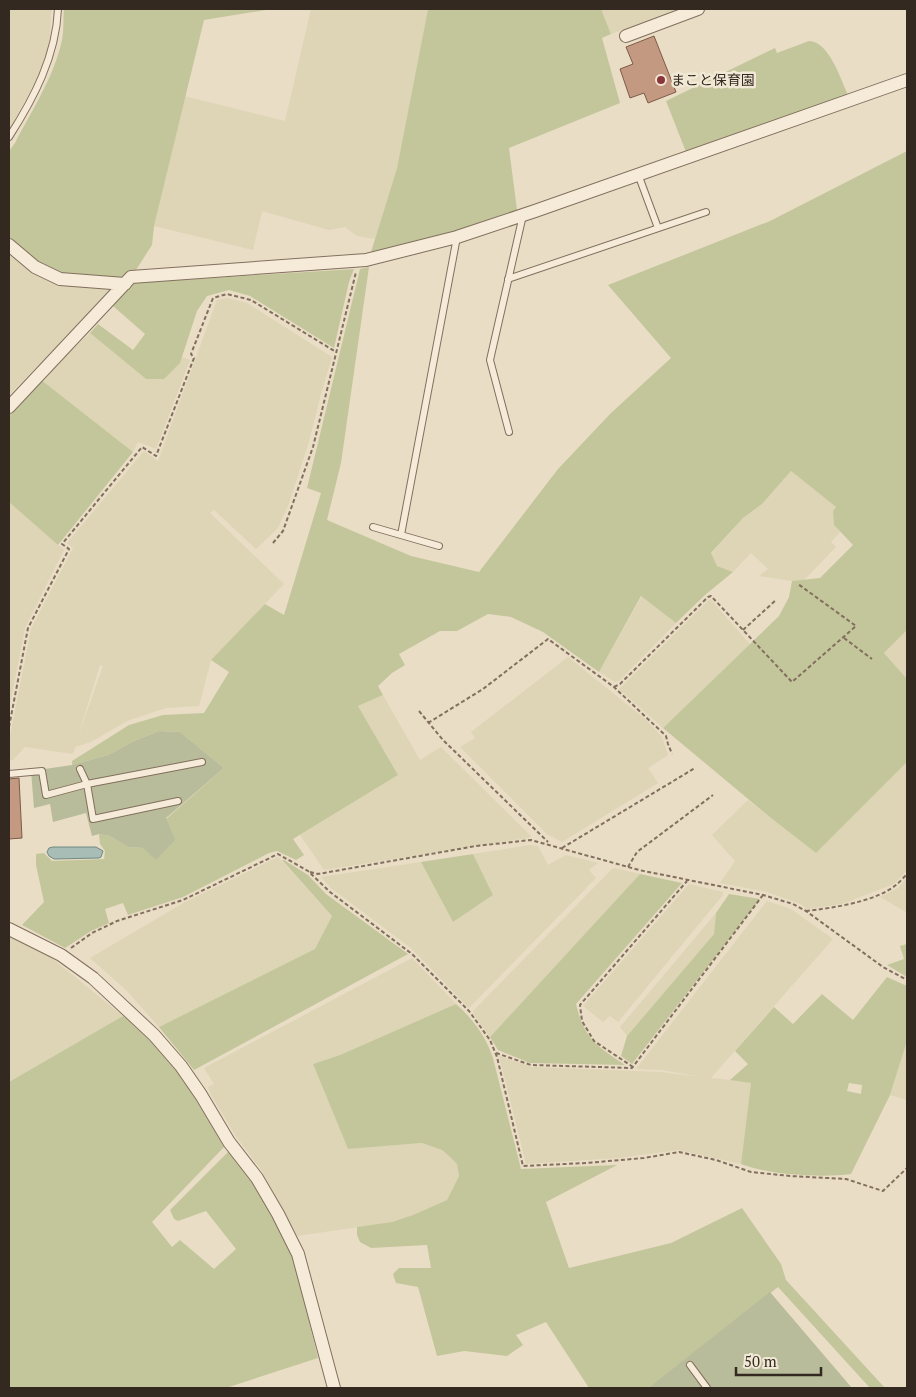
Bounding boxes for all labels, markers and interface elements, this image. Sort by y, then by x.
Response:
place label: まこと保育園 [671,70,755,89]
marker: まこと保育園 [655,74,667,86]
scale bar [736,1344,821,1376]
text: 50 m [744,1351,777,1371]

